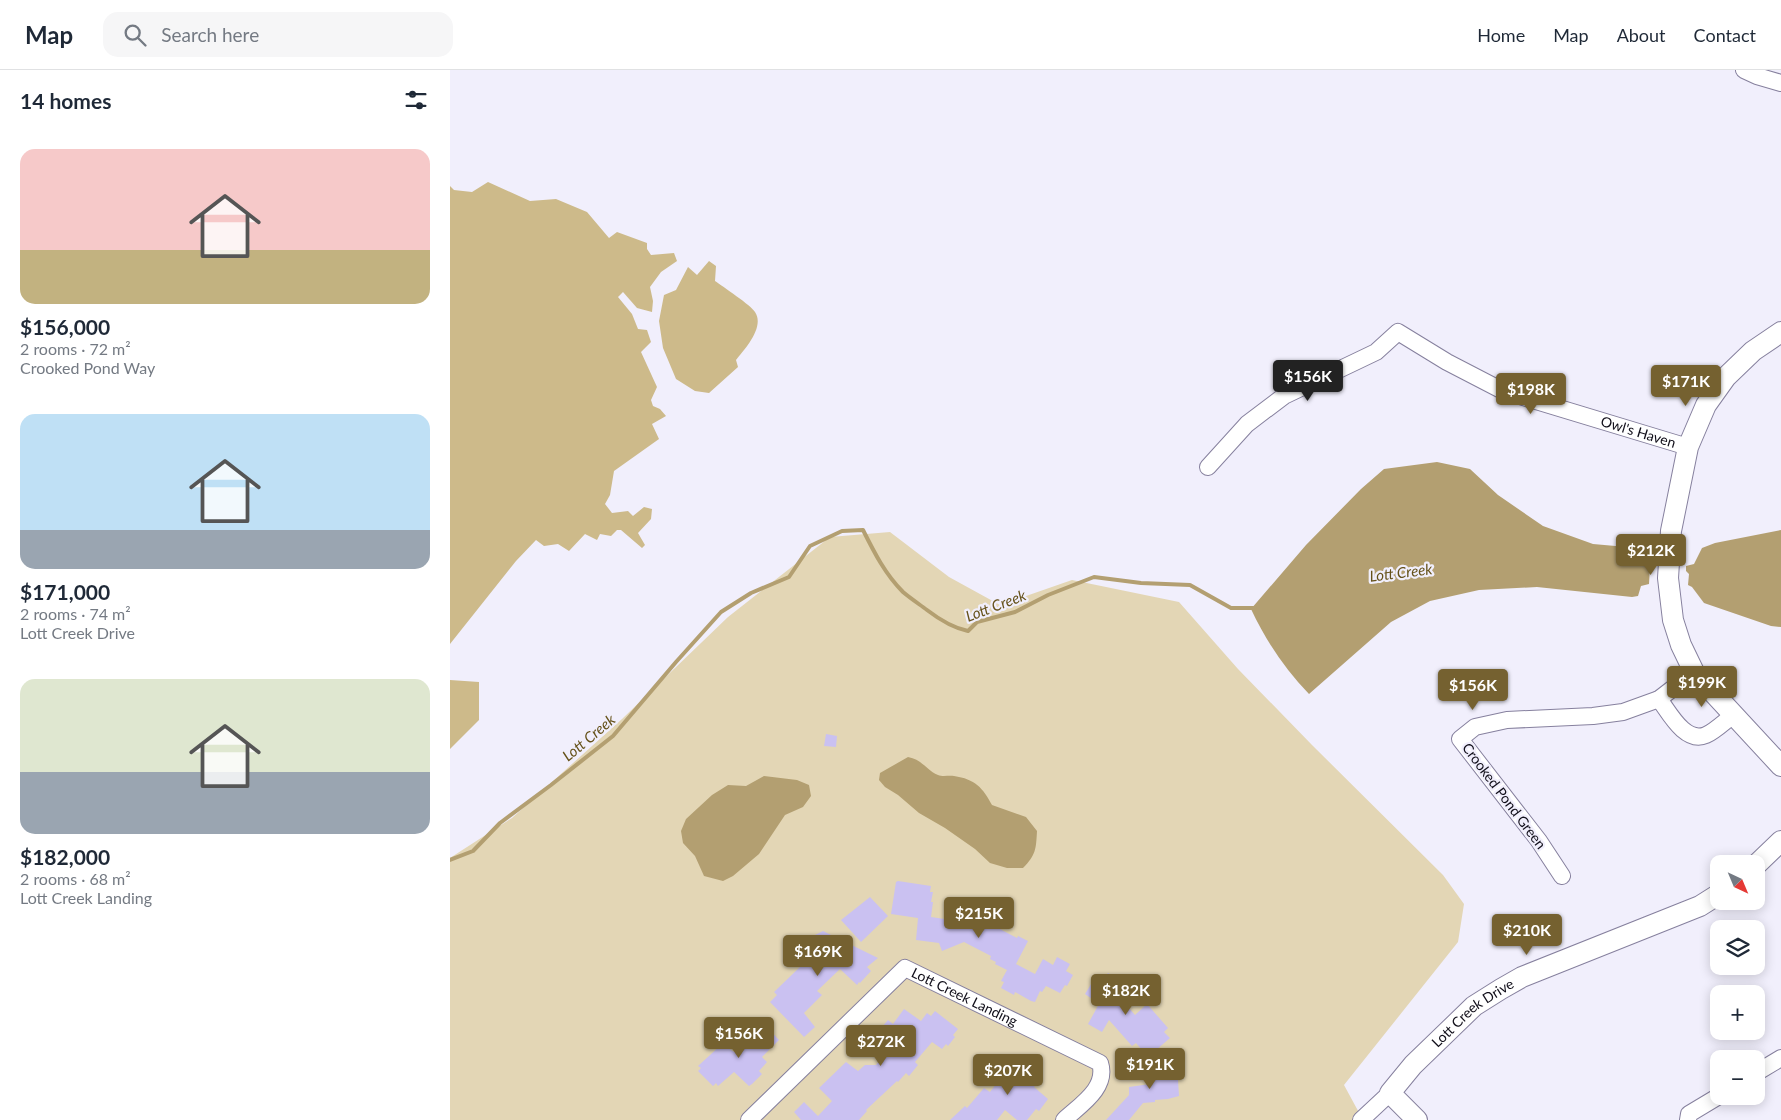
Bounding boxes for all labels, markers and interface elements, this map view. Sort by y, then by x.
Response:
search box [103,12,453,57]
text: Map [25,20,73,49]
icon: search [121,21,149,49]
text: Search here [161,23,259,46]
text: Home [1477,24,1525,46]
text: Map [1553,24,1589,46]
text: About [1617,24,1666,46]
text: Contact [1694,24,1756,46]
icon: filters [402,86,430,114]
text: 14 homes [20,88,111,113]
icon: home [180,181,270,271]
text: $156,000 [20,314,110,339]
text: 2 rooms · 72 m² [20,339,131,358]
text: Crooked Pond Way [20,358,155,377]
pin: $156K [1273,360,1343,402]
pin: $171K [1651,364,1721,407]
text: $156K [1284,366,1332,385]
text: $171K [1662,371,1710,390]
pin: $198K [1496,372,1566,415]
text: $198K [1507,379,1555,398]
street label: Owl's Haven [1599,412,1678,451]
icon: home [180,446,270,536]
pin: $212K [1616,534,1686,576]
text: $212K [1627,540,1675,559]
water label: Lott Creek [1368,559,1434,585]
text: $171,000 [20,579,110,604]
water label: Lott Creek [963,585,1029,625]
text: 2 rooms · 74 m² [20,604,131,623]
text: Lott Creek Drive [20,623,135,642]
pin: $199K [1667,666,1737,708]
pin: $156K [1438,668,1508,711]
text: $199K [1678,672,1726,691]
text: $156K [1449,675,1497,694]
water label: Lott Creek [558,709,619,764]
icon: home [180,711,270,801]
street label: Crooked Pond Green [1459,739,1550,852]
text: $182,000 [20,844,110,869]
north arrow [1710,855,1765,910]
map controls [1710,855,1765,1105]
text: 2 rooms · 68 m² [20,869,131,888]
text: Lott Creek Landing [20,888,152,907]
pin: $215K [944,896,1014,939]
text: $215K [955,903,1003,922]
pin: $210K [1492,914,1562,956]
text: $210K [1503,920,1551,939]
button: layers [1710,920,1765,975]
pin: $169K [783,934,853,977]
text: $169K [794,941,842,960]
street label: Lott Creek Landing [909,964,1020,1029]
pin: $182K [1091,974,1161,1016]
street label: Lott Creek Drive [1428,975,1516,1050]
text: $182K [1102,980,1150,999]
button: + [1710,985,1765,1040]
pin: $156K [704,1016,774,1059]
text: $156K [715,1023,763,1042]
pin: $272K [846,1024,916,1067]
text: $272K [857,1031,905,1050]
pin: $191K [1115,1048,1185,1090]
button: − [1710,1050,1765,1105]
pin: $207K [973,1054,1043,1096]
text: $191K [1126,1054,1174,1073]
text: $207K [984,1060,1032,1079]

